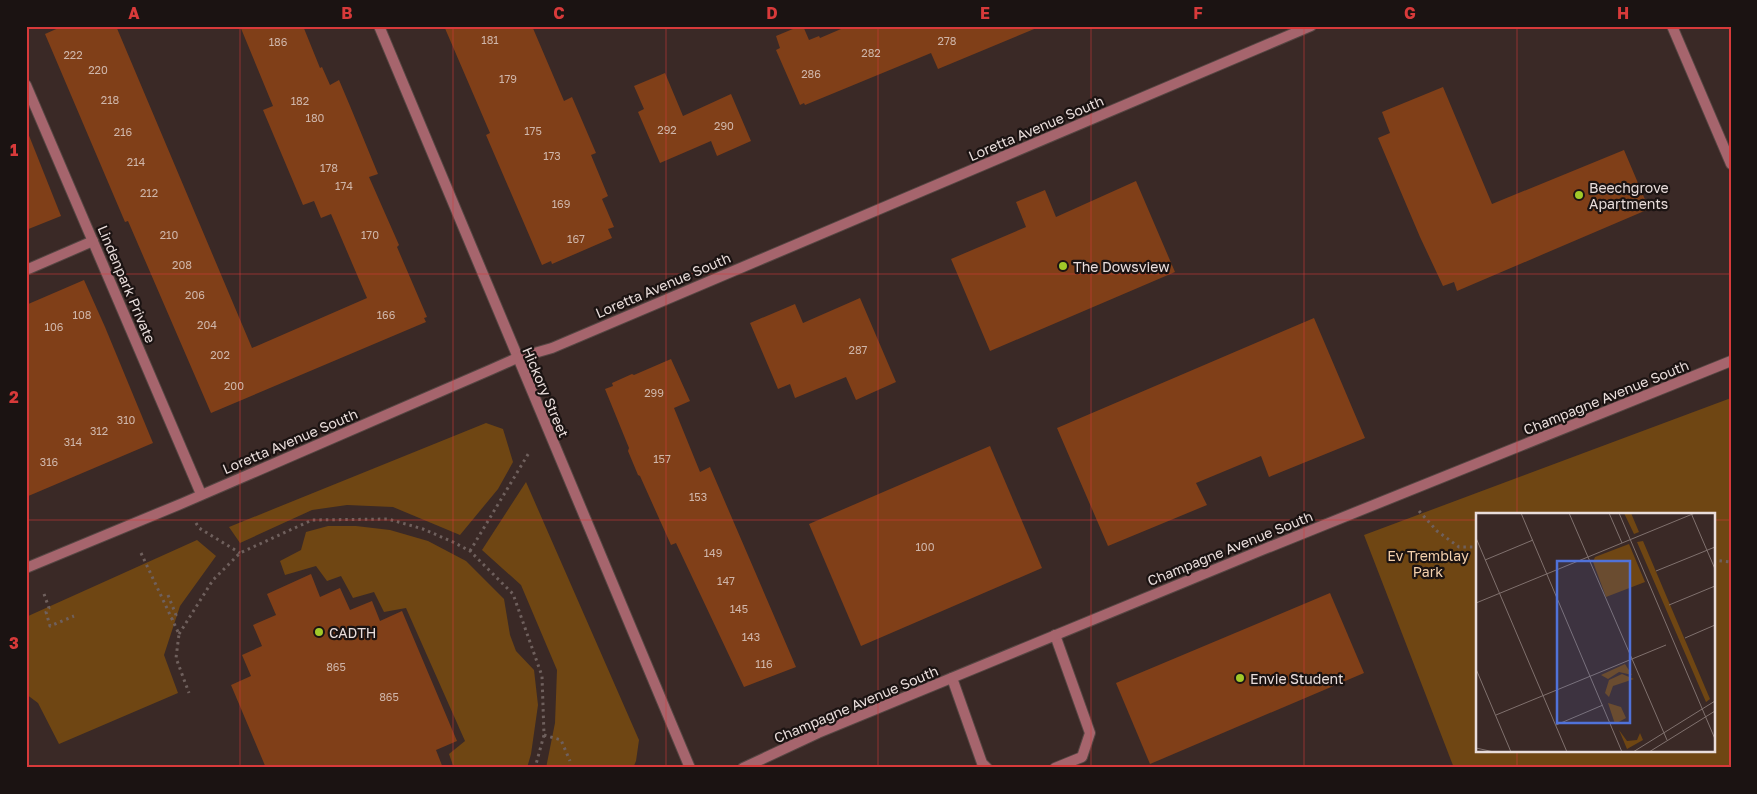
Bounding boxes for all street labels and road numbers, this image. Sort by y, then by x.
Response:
street label: Loretta Avenue South [966,92,1106,164]
street label: Lindenpark Private [94,223,160,345]
street label: Loretta Avenue South [593,249,733,321]
street label: Hickory Street [519,344,573,440]
street label: Champagne Avenue South [1521,356,1691,438]
street label: Loretta Avenue South [220,405,360,477]
street label: Champagne Avenue South [1145,507,1315,589]
street label: Champagne Avenue South [771,662,941,746]

